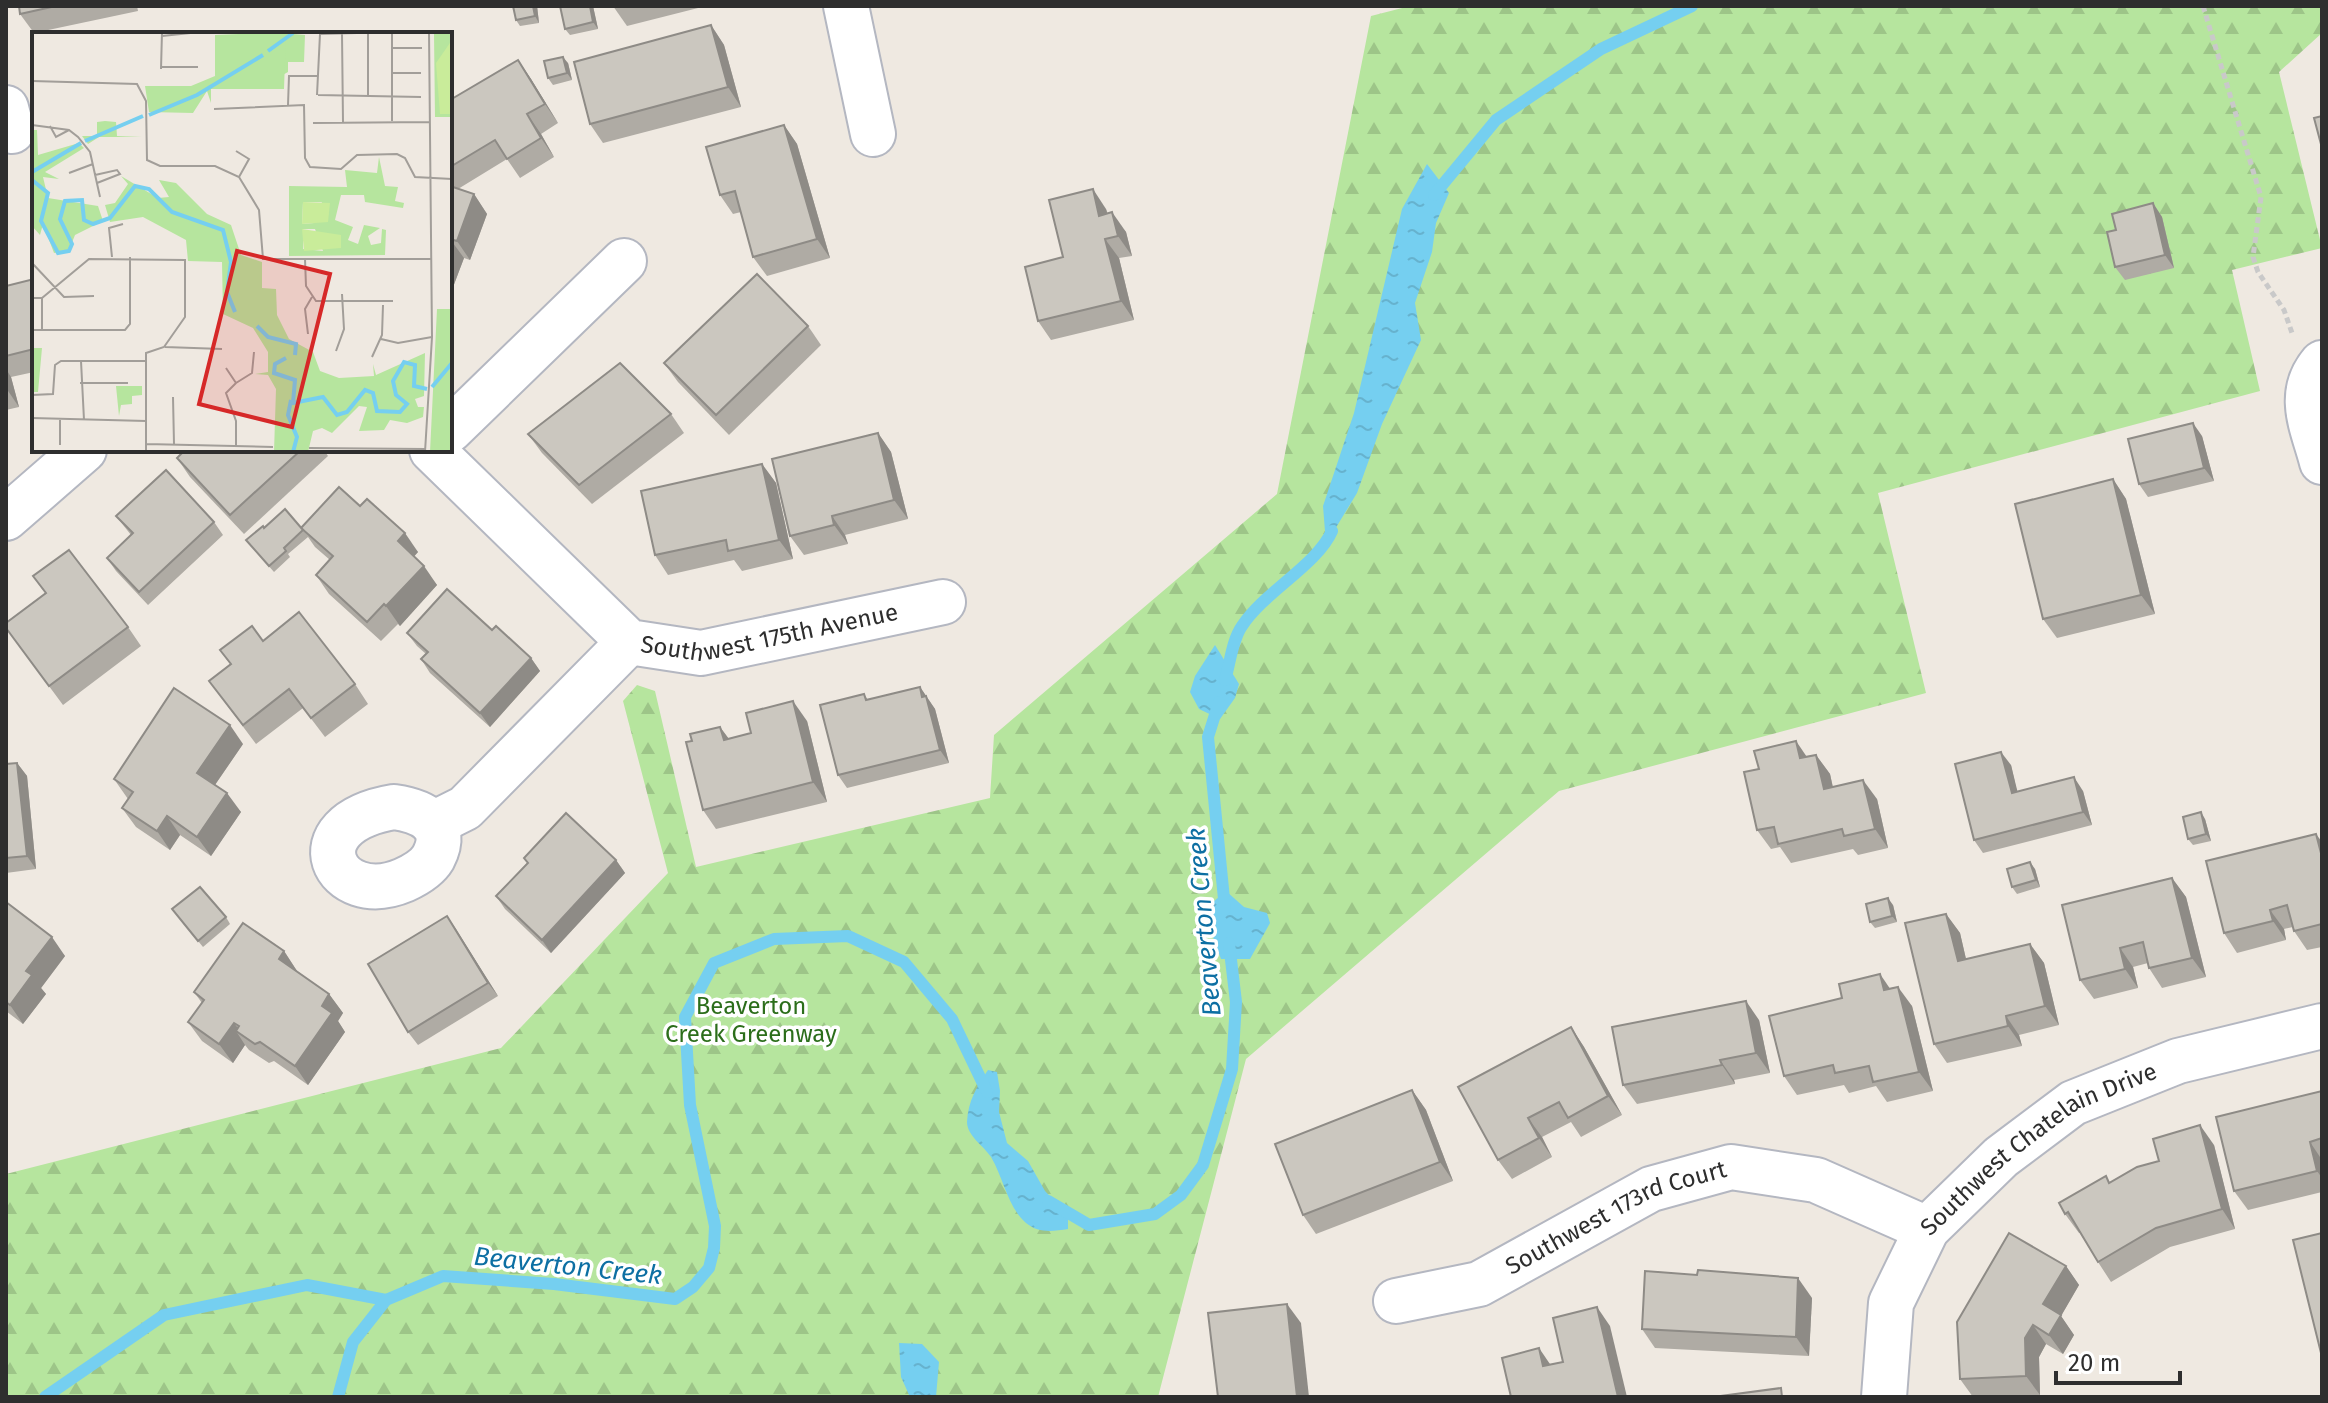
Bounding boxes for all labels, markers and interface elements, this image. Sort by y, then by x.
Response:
inset map [32,32,452,452]
street label: Southwest 175th Avenue [639,598,901,667]
water label: Beaverton Creek [1180,826,1228,1018]
park label: Beaverton Creek Greenway [665,992,837,1048]
street label: Southwest Chatelain Drive [1915,1057,2161,1241]
street label: Southwest 173rd Court [1501,1155,1730,1281]
water label: Beaverton Creek [472,1241,664,1291]
scale bar [2056,1335,2180,1385]
text: 20 m [2068,1349,2120,1377]

